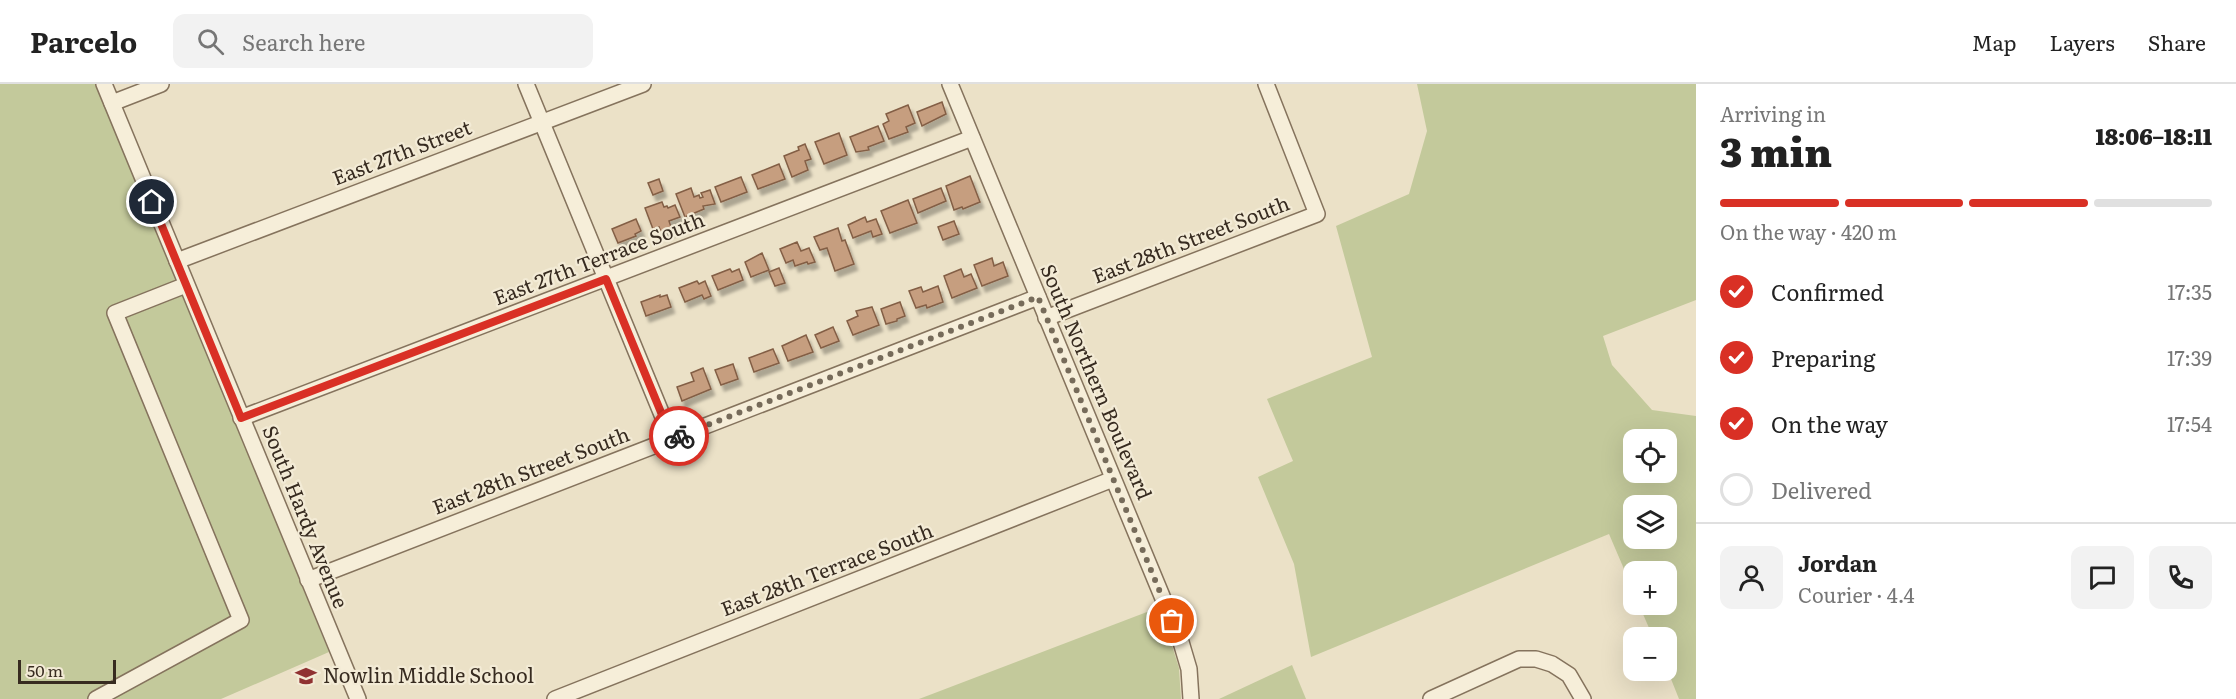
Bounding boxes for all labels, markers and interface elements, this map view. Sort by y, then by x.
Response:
search box [173,14,593,68]
text: Parcelo [30,20,137,62]
icon: search [194,25,227,58]
text: Search here [242,25,366,58]
text: Map [1972,26,2017,57]
text: Layers [2050,26,2115,57]
text: Share [2148,26,2206,57]
text: Arriving in [1720,98,1826,128]
street label: East 27th Street [327,111,475,191]
text: 18:06–18:11 [2095,119,2212,152]
text: 3 min [1720,121,1832,179]
pin [126,176,177,227]
icon: home [135,185,168,218]
street label: East 28th Street South [1087,187,1293,290]
street label: East 27th Terrace South [488,203,708,311]
text: On the way · 420 m [1720,216,1897,246]
street label: South Northern Boulevard [1035,259,1161,504]
icon: check [1720,275,1753,308]
text: Confirmed [1771,275,1884,308]
text: 17:35 [2167,276,2212,306]
icon: check [1720,341,1753,374]
text: Preparing [1771,341,1875,374]
text: 17:39 [2167,342,2212,372]
courier [649,406,709,466]
icon: check [1720,407,1753,440]
text: On the way [1771,407,1888,440]
text: 17:54 [2167,408,2212,438]
street label: East 28th Street South [427,418,633,521]
street label: South Hardy Avenue [256,420,357,612]
icon: bike [663,420,696,453]
map controls [1623,429,1677,681]
button: locate [1623,429,1677,483]
text: Delivered [1771,473,1872,506]
button: layers [1623,495,1677,549]
street label: East 28th Terrace South [716,514,937,622]
button: person [1720,546,1783,609]
text: Jordan [1798,546,1877,579]
button: chat [2071,546,2134,609]
button: phone [2149,546,2212,609]
button: + [1623,561,1677,615]
text: Courier · 4.4 [1798,579,1915,609]
pin [1146,595,1197,646]
icon: bag [1155,604,1188,637]
button: − [1623,627,1677,681]
scale bar [18,657,116,684]
text: 50 m [27,658,63,682]
place label: Nowlin Middle School [323,659,534,689]
school or university icon: Nowlin Middle School [294,664,318,688]

